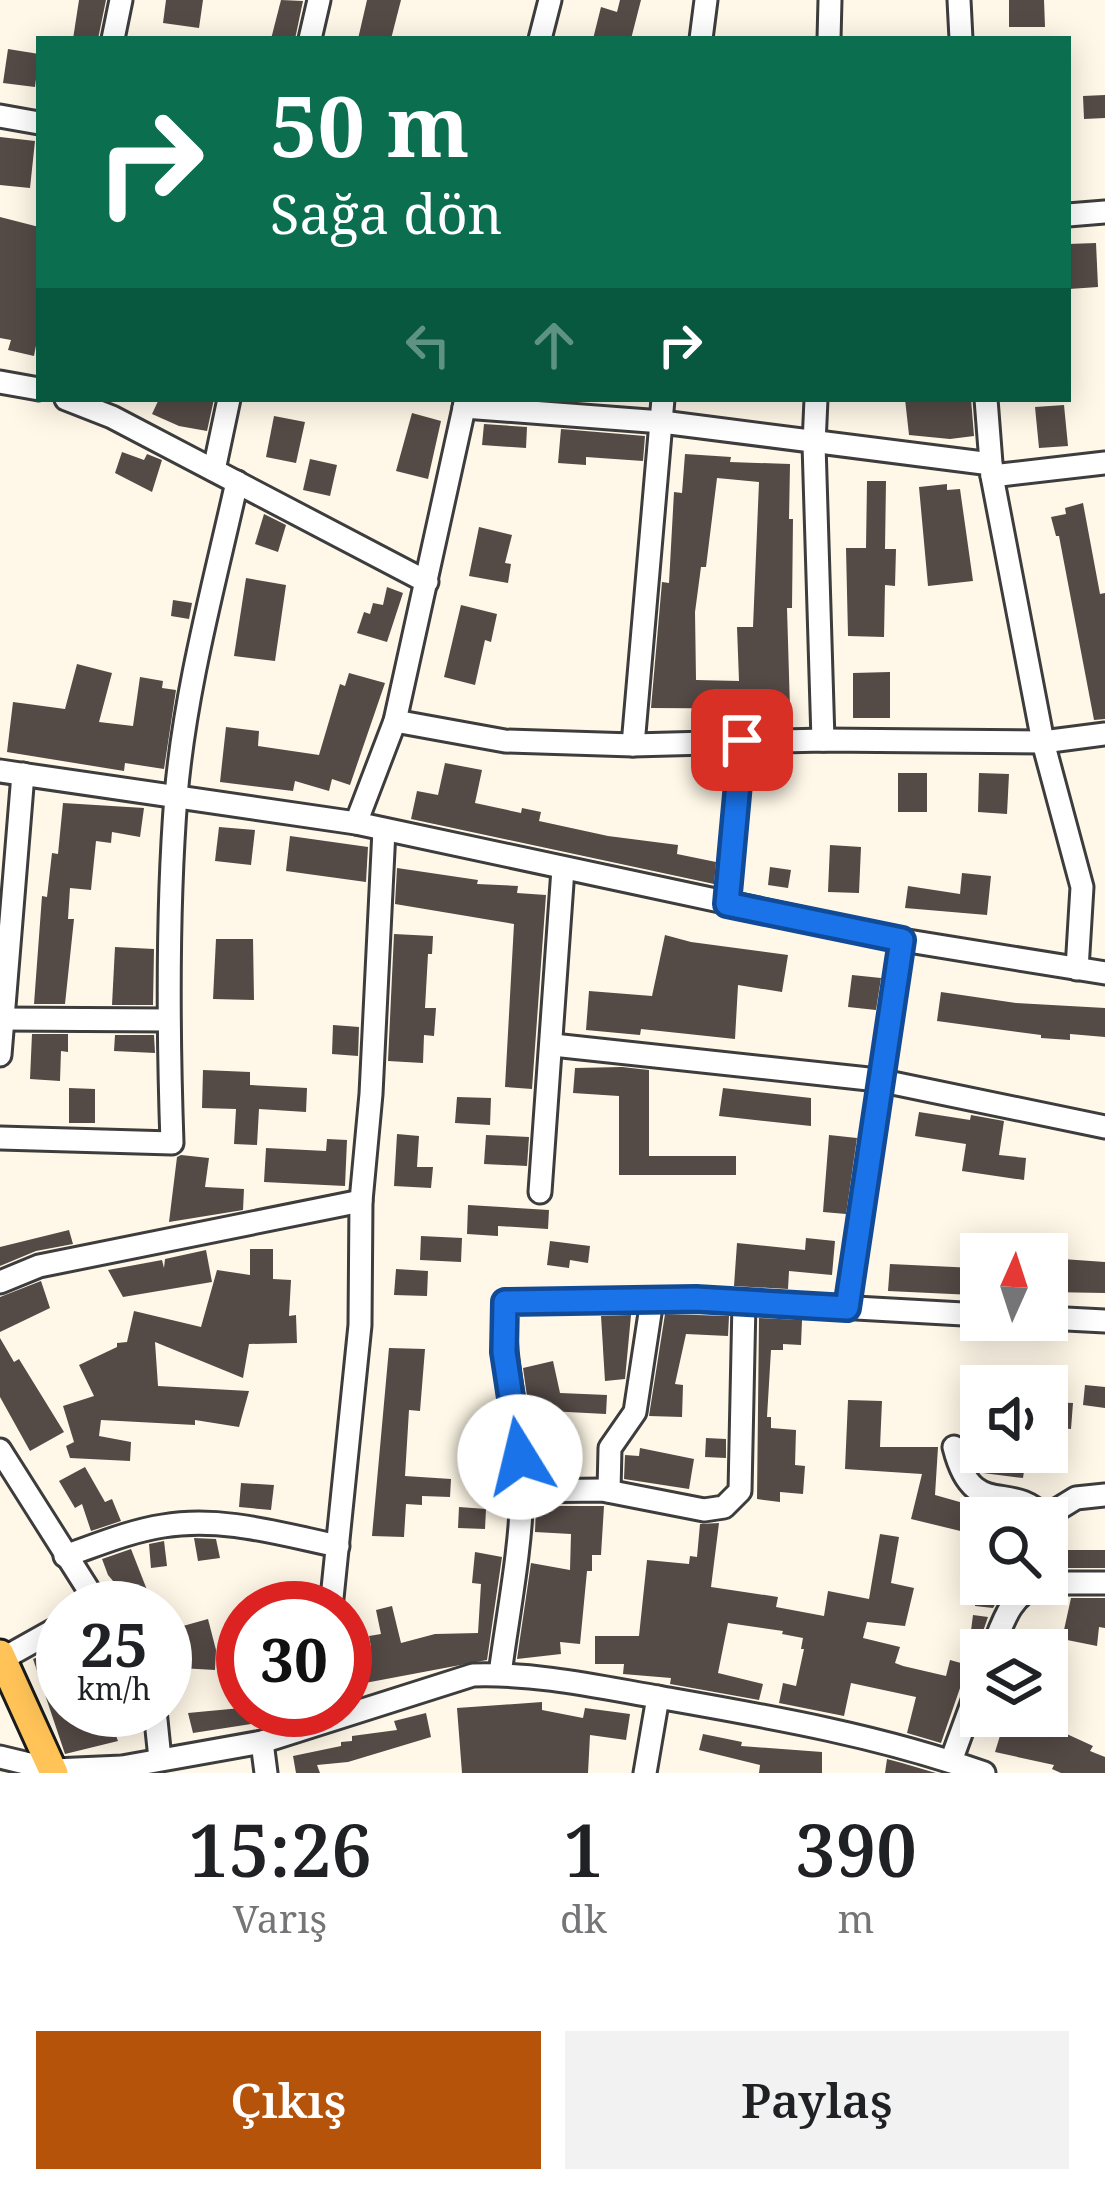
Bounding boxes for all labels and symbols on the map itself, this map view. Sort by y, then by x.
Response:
pin [691,689,793,791]
north arrow [960,1233,1068,1341]
position arrow [457,1394,583,1520]
speed limit sign: 30 [216,1581,372,1737]

